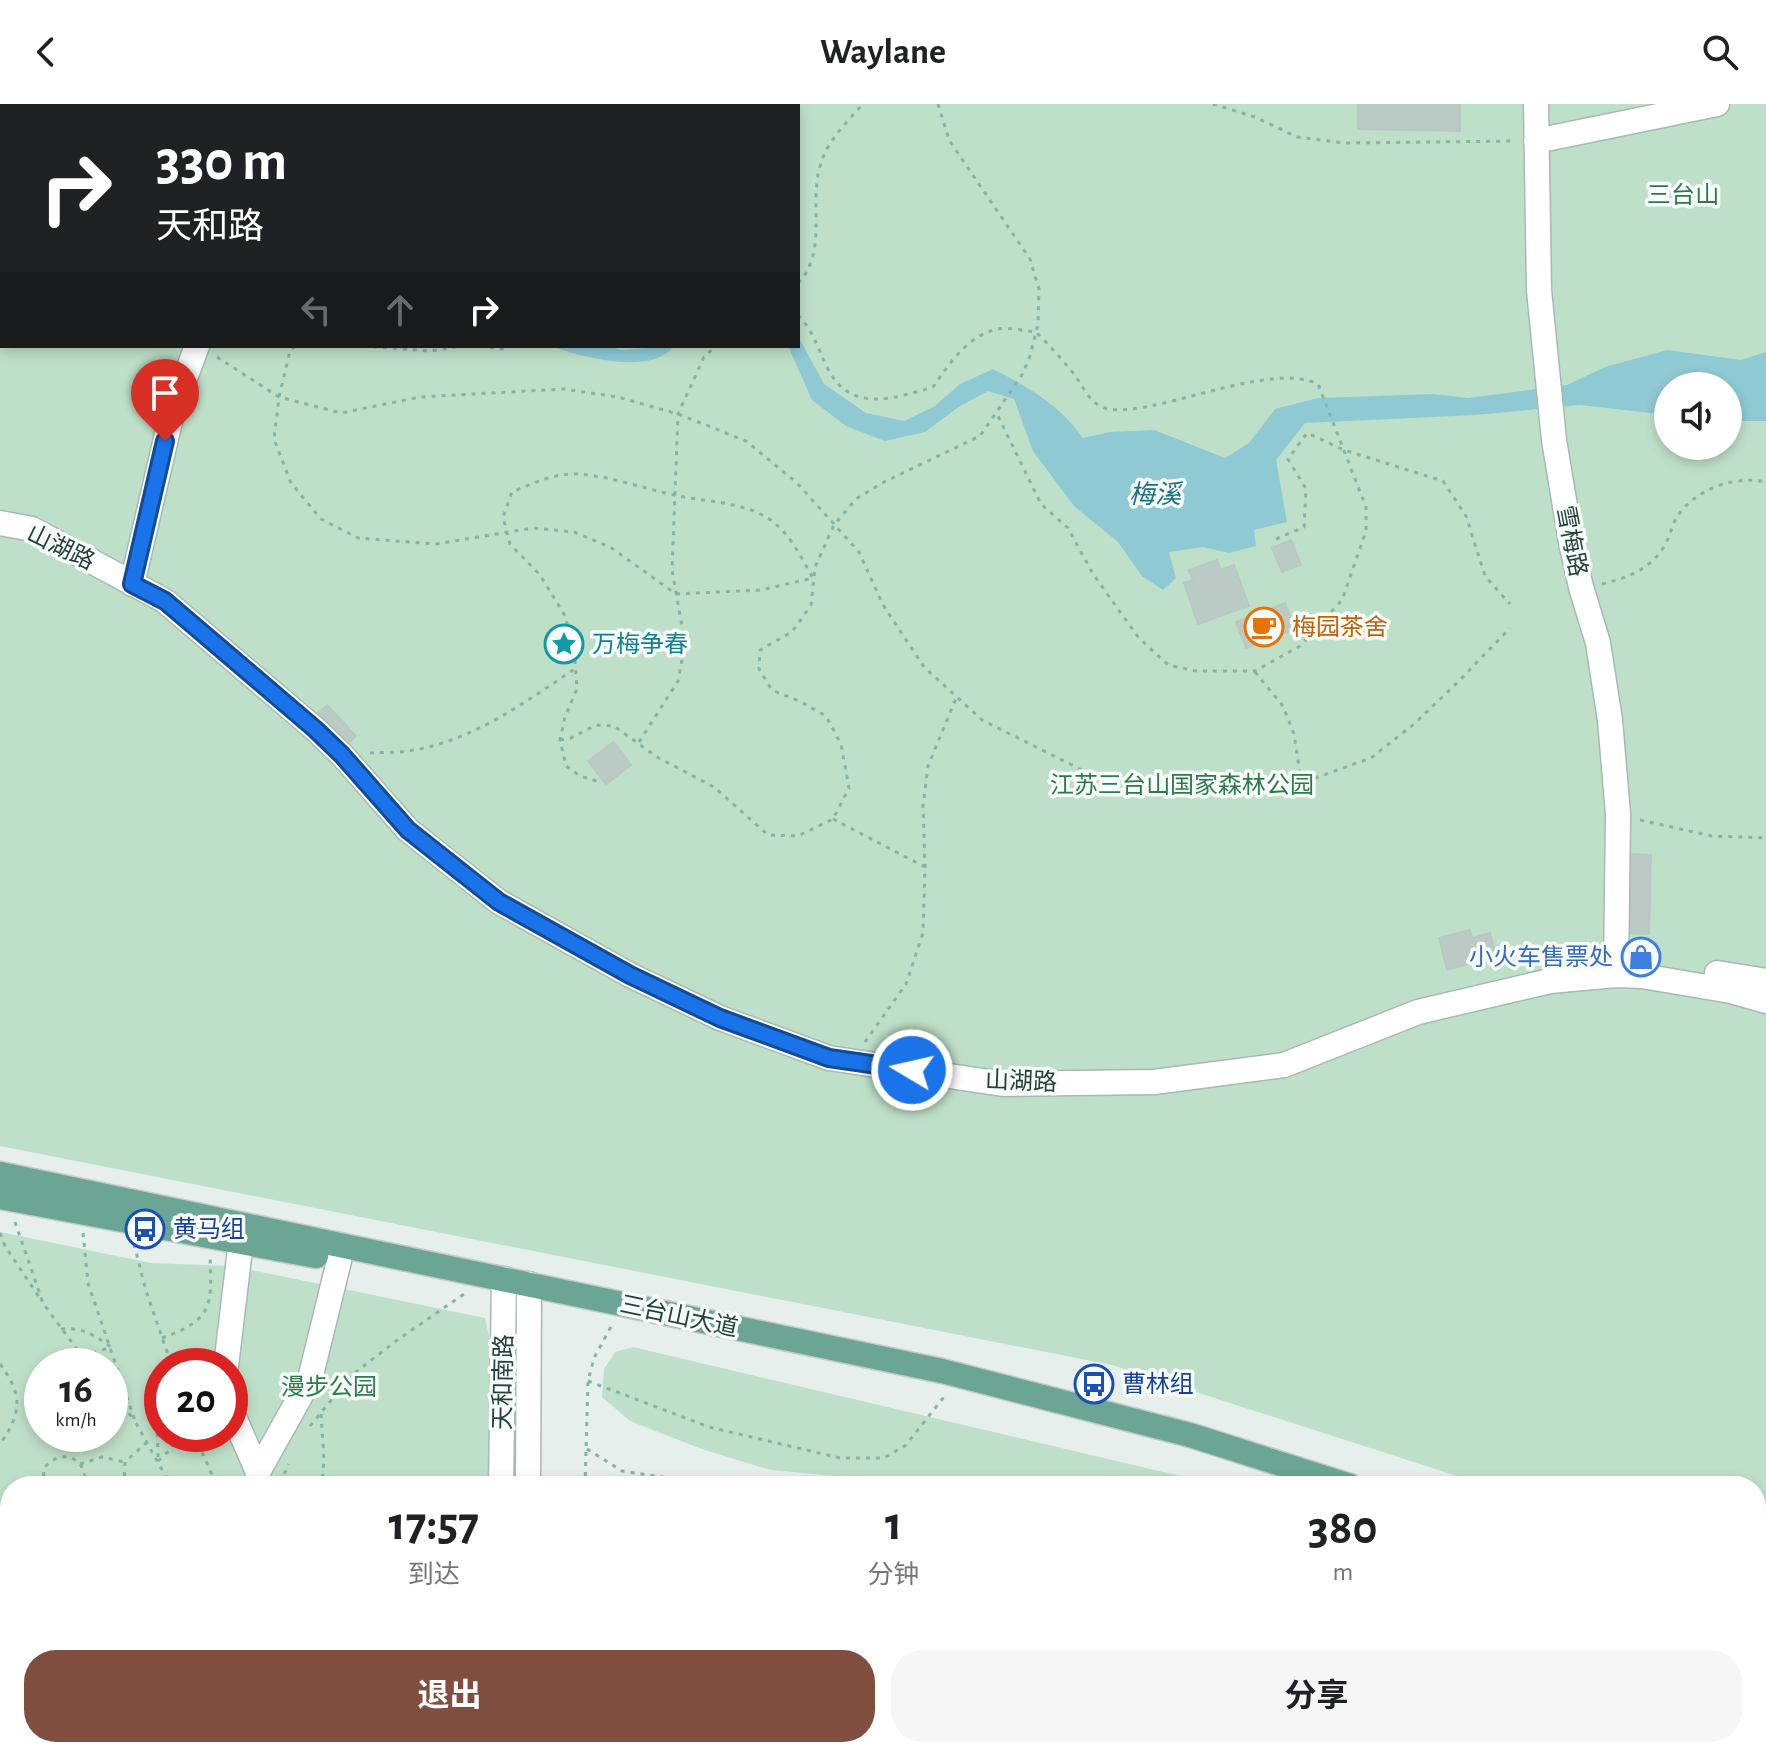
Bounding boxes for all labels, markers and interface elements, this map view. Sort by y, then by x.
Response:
icon: back [24,30,68,74]
icon: search [1698,30,1742,74]
text: Waylane [820,34,946,70]
text: 330 m [156,134,287,190]
icon: right [24,136,128,240]
park label: 三台山 [1647,182,1719,208]
text: 天和路 [156,209,264,245]
icon: left [294,288,338,332]
icon: ahead [378,288,422,332]
icon: right [462,288,506,332]
pin [131,359,199,441]
icon: arrive [143,371,187,415]
map controls [1654,372,1742,460]
button: sound [1654,372,1742,460]
water label: 梅溪 [1129,481,1184,508]
street label: 雪梅路 [1552,503,1592,579]
street label: 山湖路 [23,520,99,574]
cafe icon: 梅园茶舍 [1243,606,1285,648]
place label: 梅园茶舍 [1292,614,1388,640]
place icon: 万梅争春 [543,623,585,665]
place label: 万梅争春 [592,631,688,657]
park label: 江苏三台山国家森林公园 [1050,772,1314,798]
shop icon: 小火车售票处 [1620,936,1662,978]
place label: 小火车售票处 [1469,944,1613,970]
position arrow [870,1028,954,1112]
street label: 山湖路 [985,1067,1057,1095]
bus stop icon: 黄马组 [124,1208,166,1250]
place label: 黄马组 [173,1216,245,1242]
street label: 三台山大道 [618,1291,740,1341]
street label: 天和南路 [489,1334,517,1430]
speed limit sign: 20 [144,1348,248,1452]
bus stop icon: 曹林组 [1073,1363,1115,1405]
text: 16 [59,1370,93,1410]
place label: 曹林组 [1122,1371,1194,1397]
park label: 漫步公园 [281,1374,377,1400]
text: km/h [55,1410,97,1430]
text: 17:57 [389,1501,479,1549]
text: 1 [885,1501,902,1549]
text: 380 [1308,1505,1377,1553]
text: m [1332,1559,1353,1585]
text: 到达 [408,1562,460,1588]
text: 分钟 [868,1562,920,1588]
button: 退出 [24,1650,875,1742]
button: 分享 [891,1650,1742,1742]

